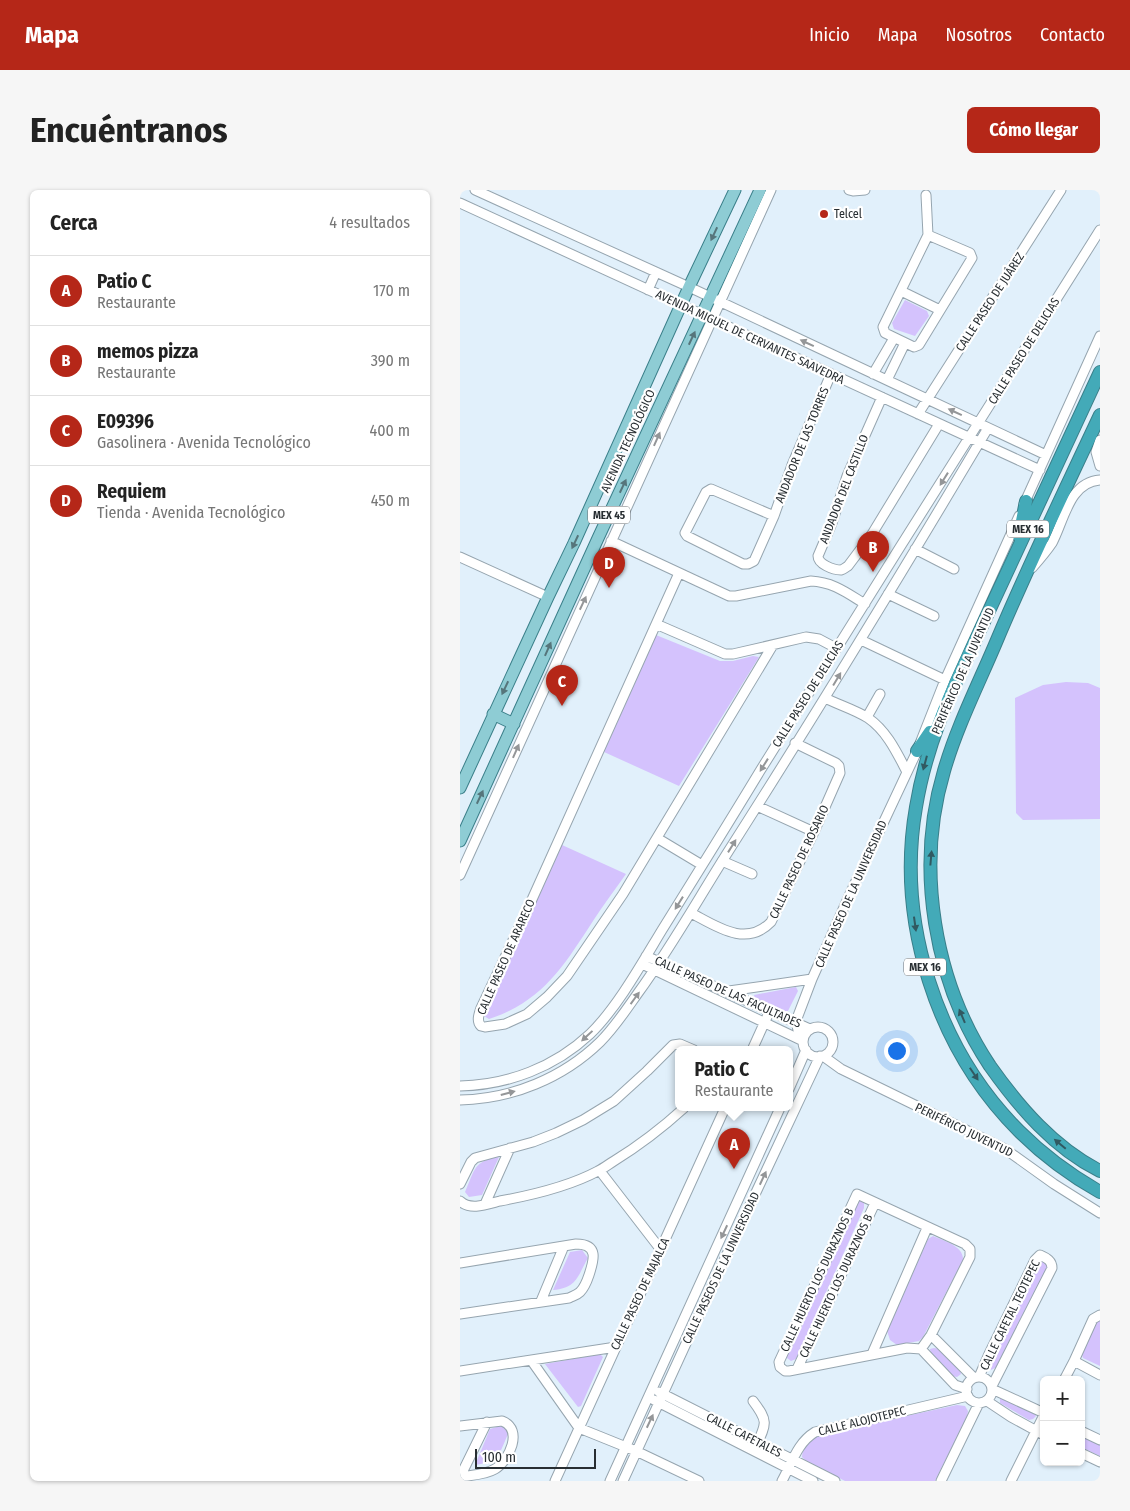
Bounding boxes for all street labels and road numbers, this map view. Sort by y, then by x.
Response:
street label: CALLE PASEO DE JUÁREZ [952,249,1027,354]
street label: AVENIDA MIGUEL DE CERVANTES SAAVEDRA [653,287,847,387]
street label: CALLE PASEO DE DELICIAS [985,295,1063,407]
street label: ANDADOR DE LAS TORRES [772,385,832,505]
street label: AVENIDA TECNOLÓGICO [597,387,658,495]
street label: ANDADOR DEL CASTILLO [817,432,871,546]
road number: MEX 45 [588,506,630,524]
road number: MEX 16 [1007,520,1049,538]
street label: PERIFÉRICO DE LA JUVENTUD [928,605,997,737]
street label: CALLE PASEO DE DELICIAS [769,638,847,750]
street label: CALLE PASEO DE ROSARIO [766,803,832,921]
street label: CALLE PASEO DE LA UNIVERSIDAD [812,818,890,970]
street label: CALLE PASEO DE ARARECO [474,897,538,1017]
street label: CALLE PASEO DE LAS FACULTADES [653,953,803,1031]
road number: MEX 16 [904,959,946,976]
street label: PERIFÉRICO JUVENTUD [913,1099,1016,1160]
street label: CALLE PASEOS DE LA UNIVERSIDAD [680,1190,762,1346]
street label: CALLE HUERTO LOS DURAZNOS B [777,1206,857,1354]
street label: CALLE HUERTO LOS DURAZNOS B [796,1212,876,1360]
street label: CALLE PASEO DE MAJALCA [608,1235,672,1352]
street label: CALLE CAFETAL TEOTEPEC [977,1257,1043,1373]
street label: CALLE ALOJOTEPEC [817,1403,907,1439]
street label: CALLE CAFETALES [704,1410,784,1460]

